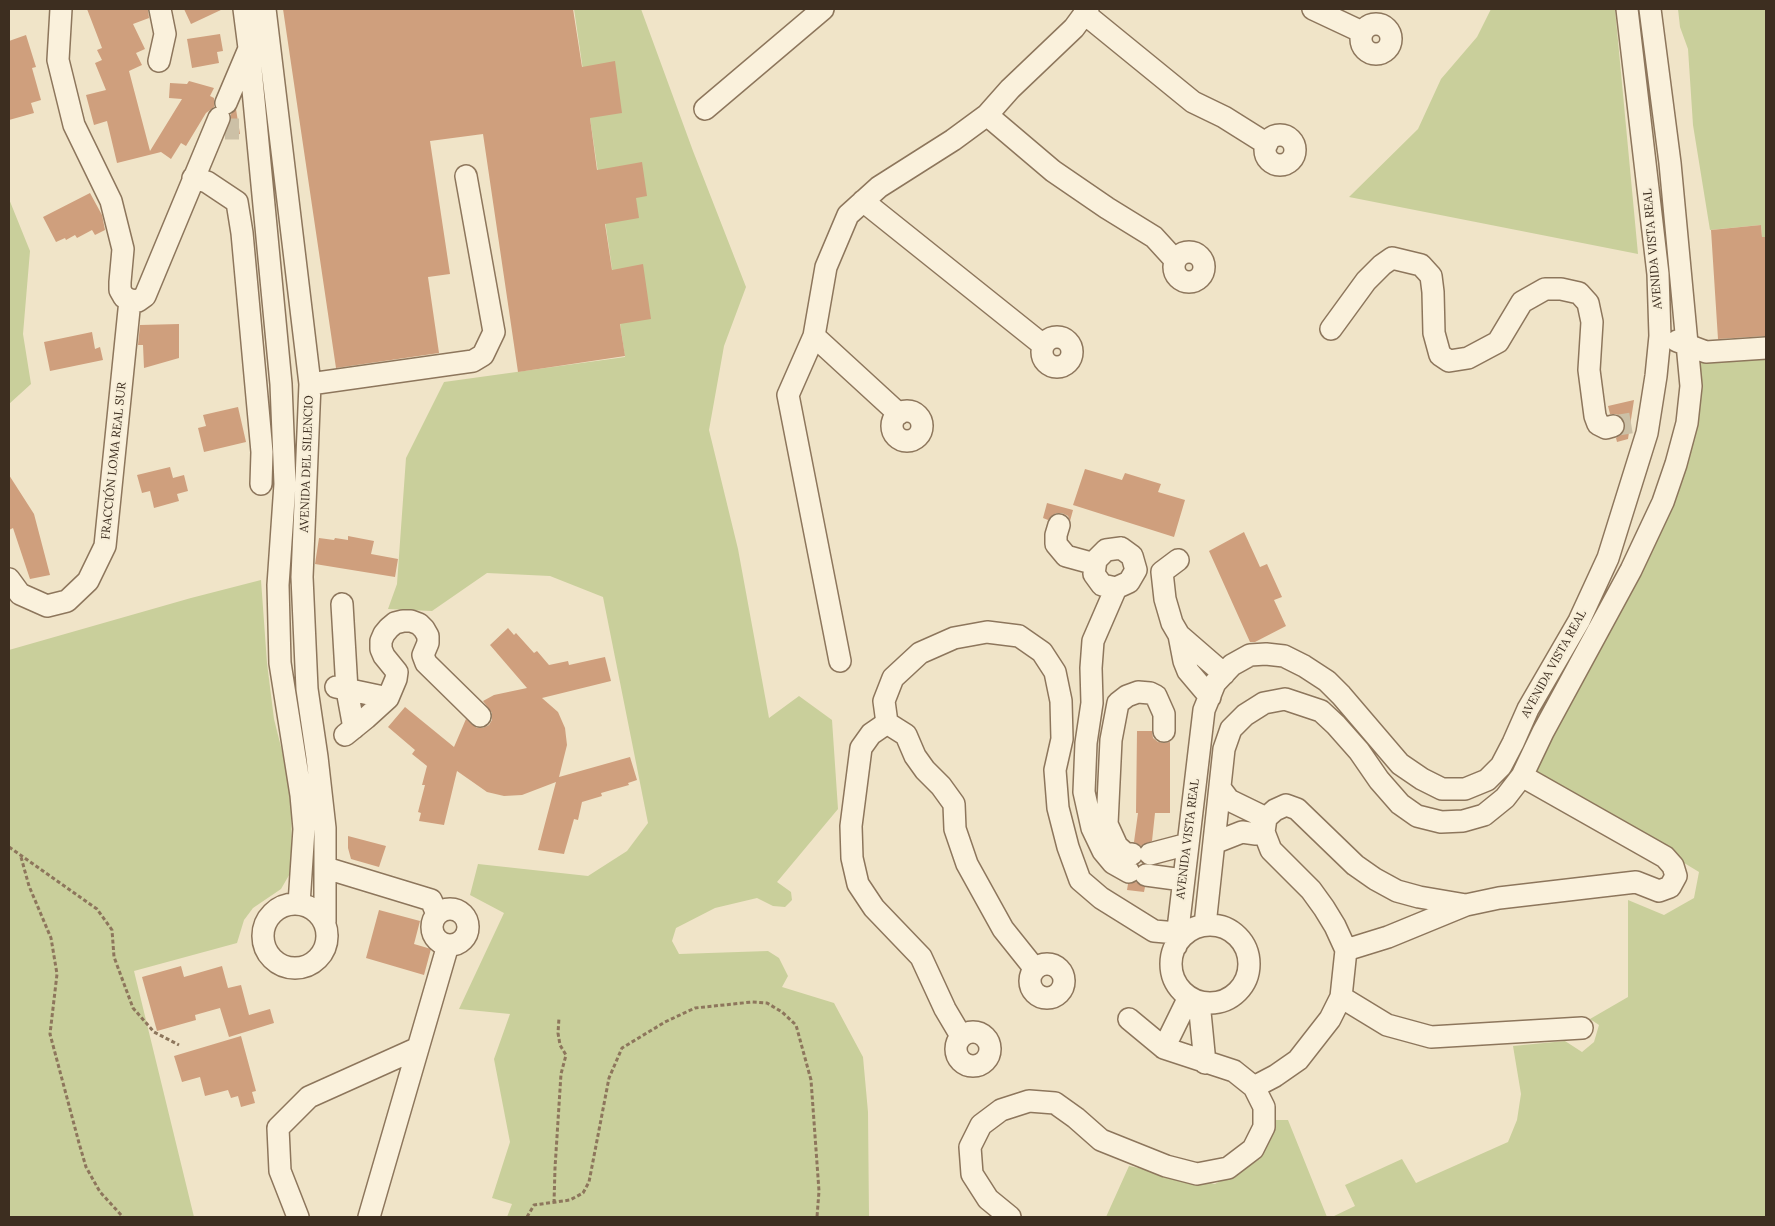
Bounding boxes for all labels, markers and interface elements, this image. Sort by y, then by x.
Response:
street label: AVENIDA VISTA REAL [1641,188,1665,310]
street label: FRACCIÓN LOMA REAL SUR [99,381,129,541]
street label: AVENIDA DEL SILENCIO [297,395,317,533]
street label: AVENIDA VISTA REAL [1518,608,1590,720]
street label: AVENIDA VISTA REAL [1173,778,1203,900]

